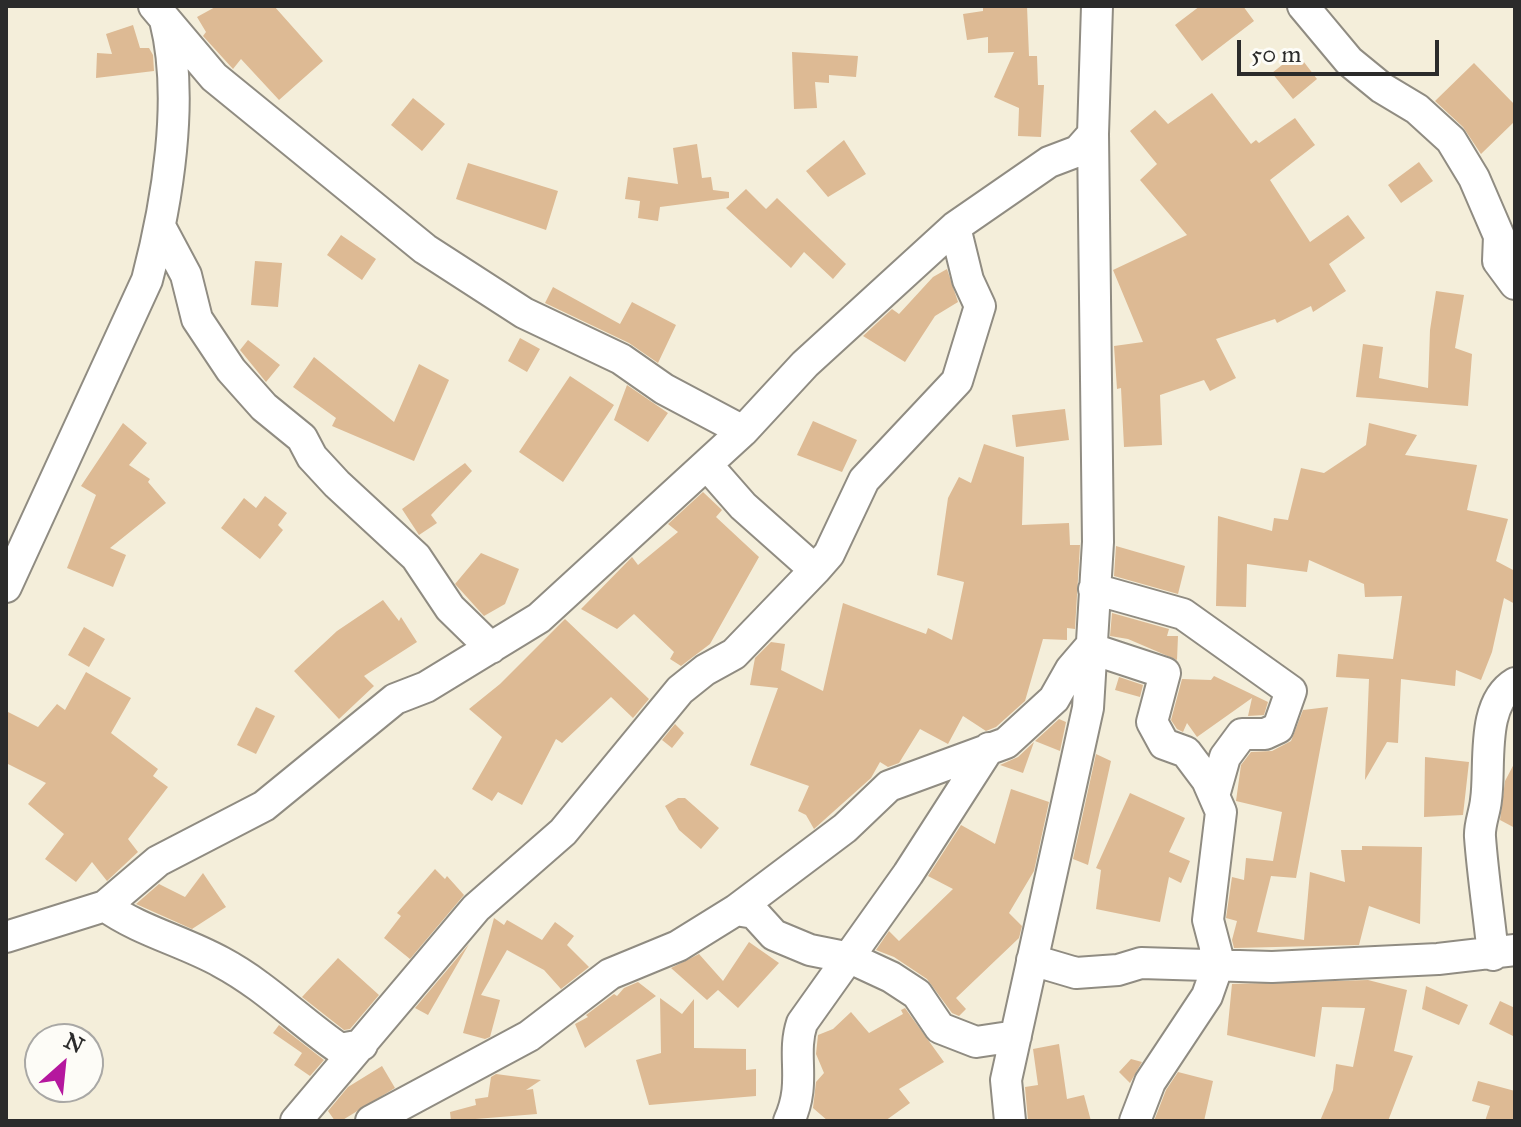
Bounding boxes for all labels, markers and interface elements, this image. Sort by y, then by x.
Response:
scale bar [1241,24,1443,74]
text: 50 m [1251,39,1301,69]
north arrow [24,1023,104,1103]
text: N [60,1027,89,1059]

